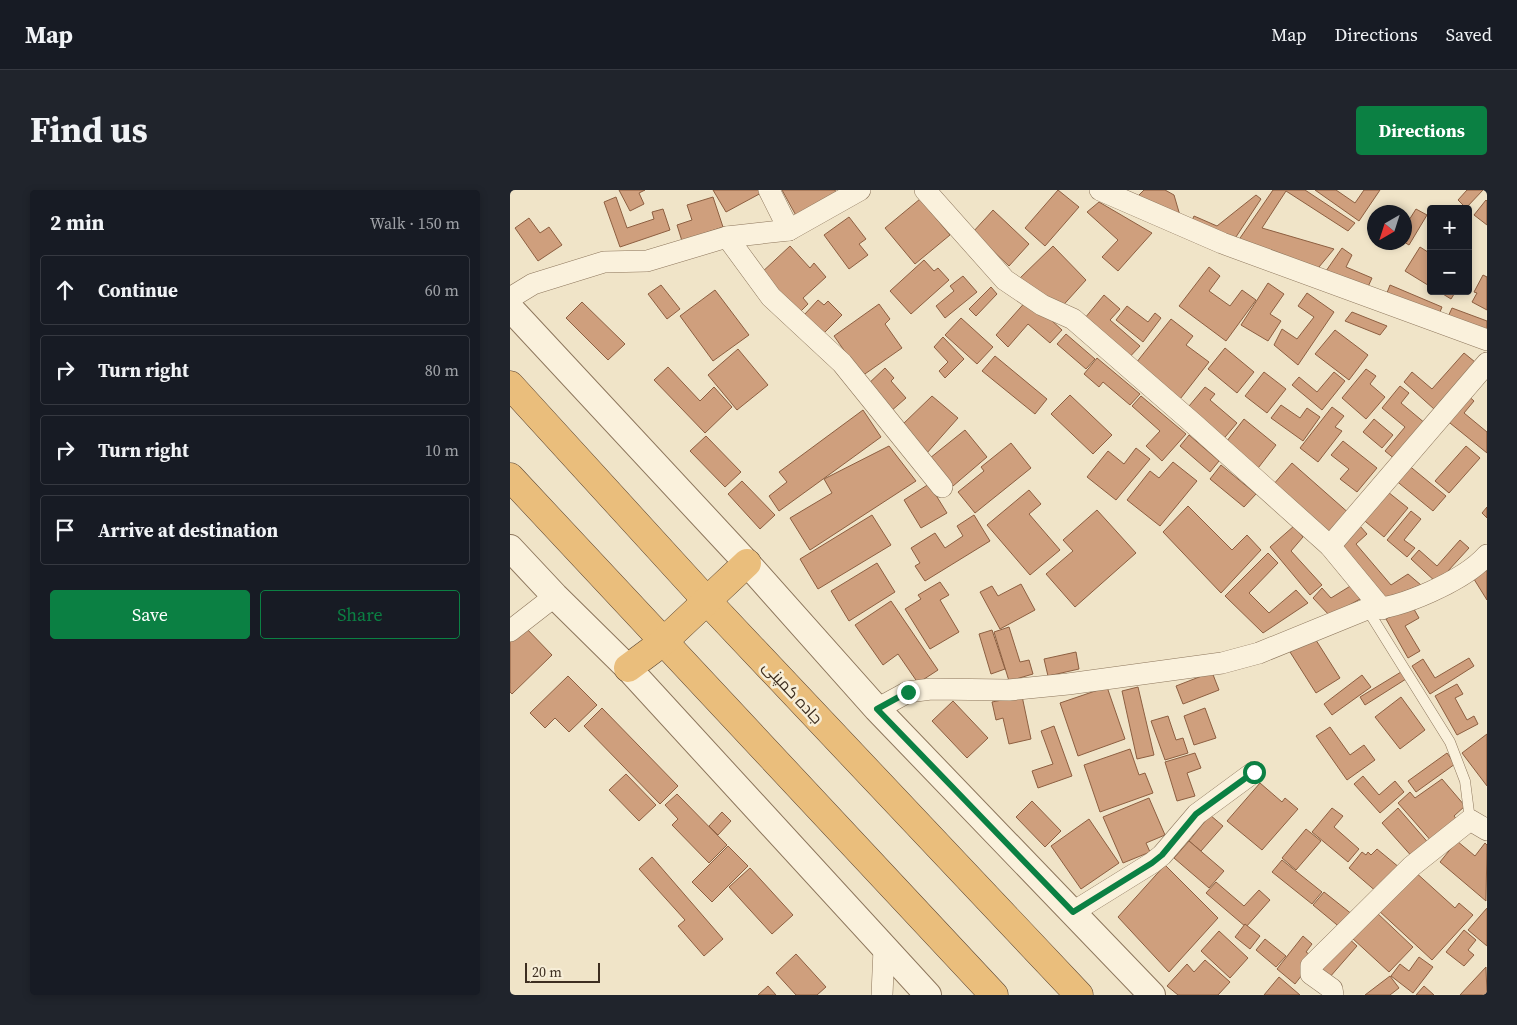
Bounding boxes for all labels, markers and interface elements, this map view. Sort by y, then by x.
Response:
text: Map [25,18,73,51]
text: Map [1271,22,1307,47]
text: Directions [1335,22,1418,47]
text: Saved [1446,22,1492,47]
text: Find us [30,106,148,154]
button: Directions [1356,106,1487,155]
north arrow [1367,205,1412,250]
map controls [1427,205,1472,295]
button: + [1427,205,1472,250]
text: 2 min [50,208,105,237]
text: Walk · 150 m [370,212,460,234]
button: − [1427,250,1472,295]
icon: ahead [51,276,79,304]
text: Continue [98,277,178,303]
text: 60 m [425,279,459,301]
icon: right [51,356,79,384]
text: Turn right [98,357,189,383]
text: 80 m [425,359,459,381]
icon: right [51,436,79,464]
text: Turn right [98,437,189,463]
text: 10 m [425,439,459,461]
icon: arrive [51,516,79,544]
text: Arrive at destination [98,517,278,543]
button: Save [50,590,250,639]
button: Share [260,590,460,639]
street label: جاده کمپنی [758,656,828,728]
route end [897,681,920,704]
route start [1243,761,1266,784]
scale bar [525,960,600,983]
text: 20 m [532,962,562,982]

